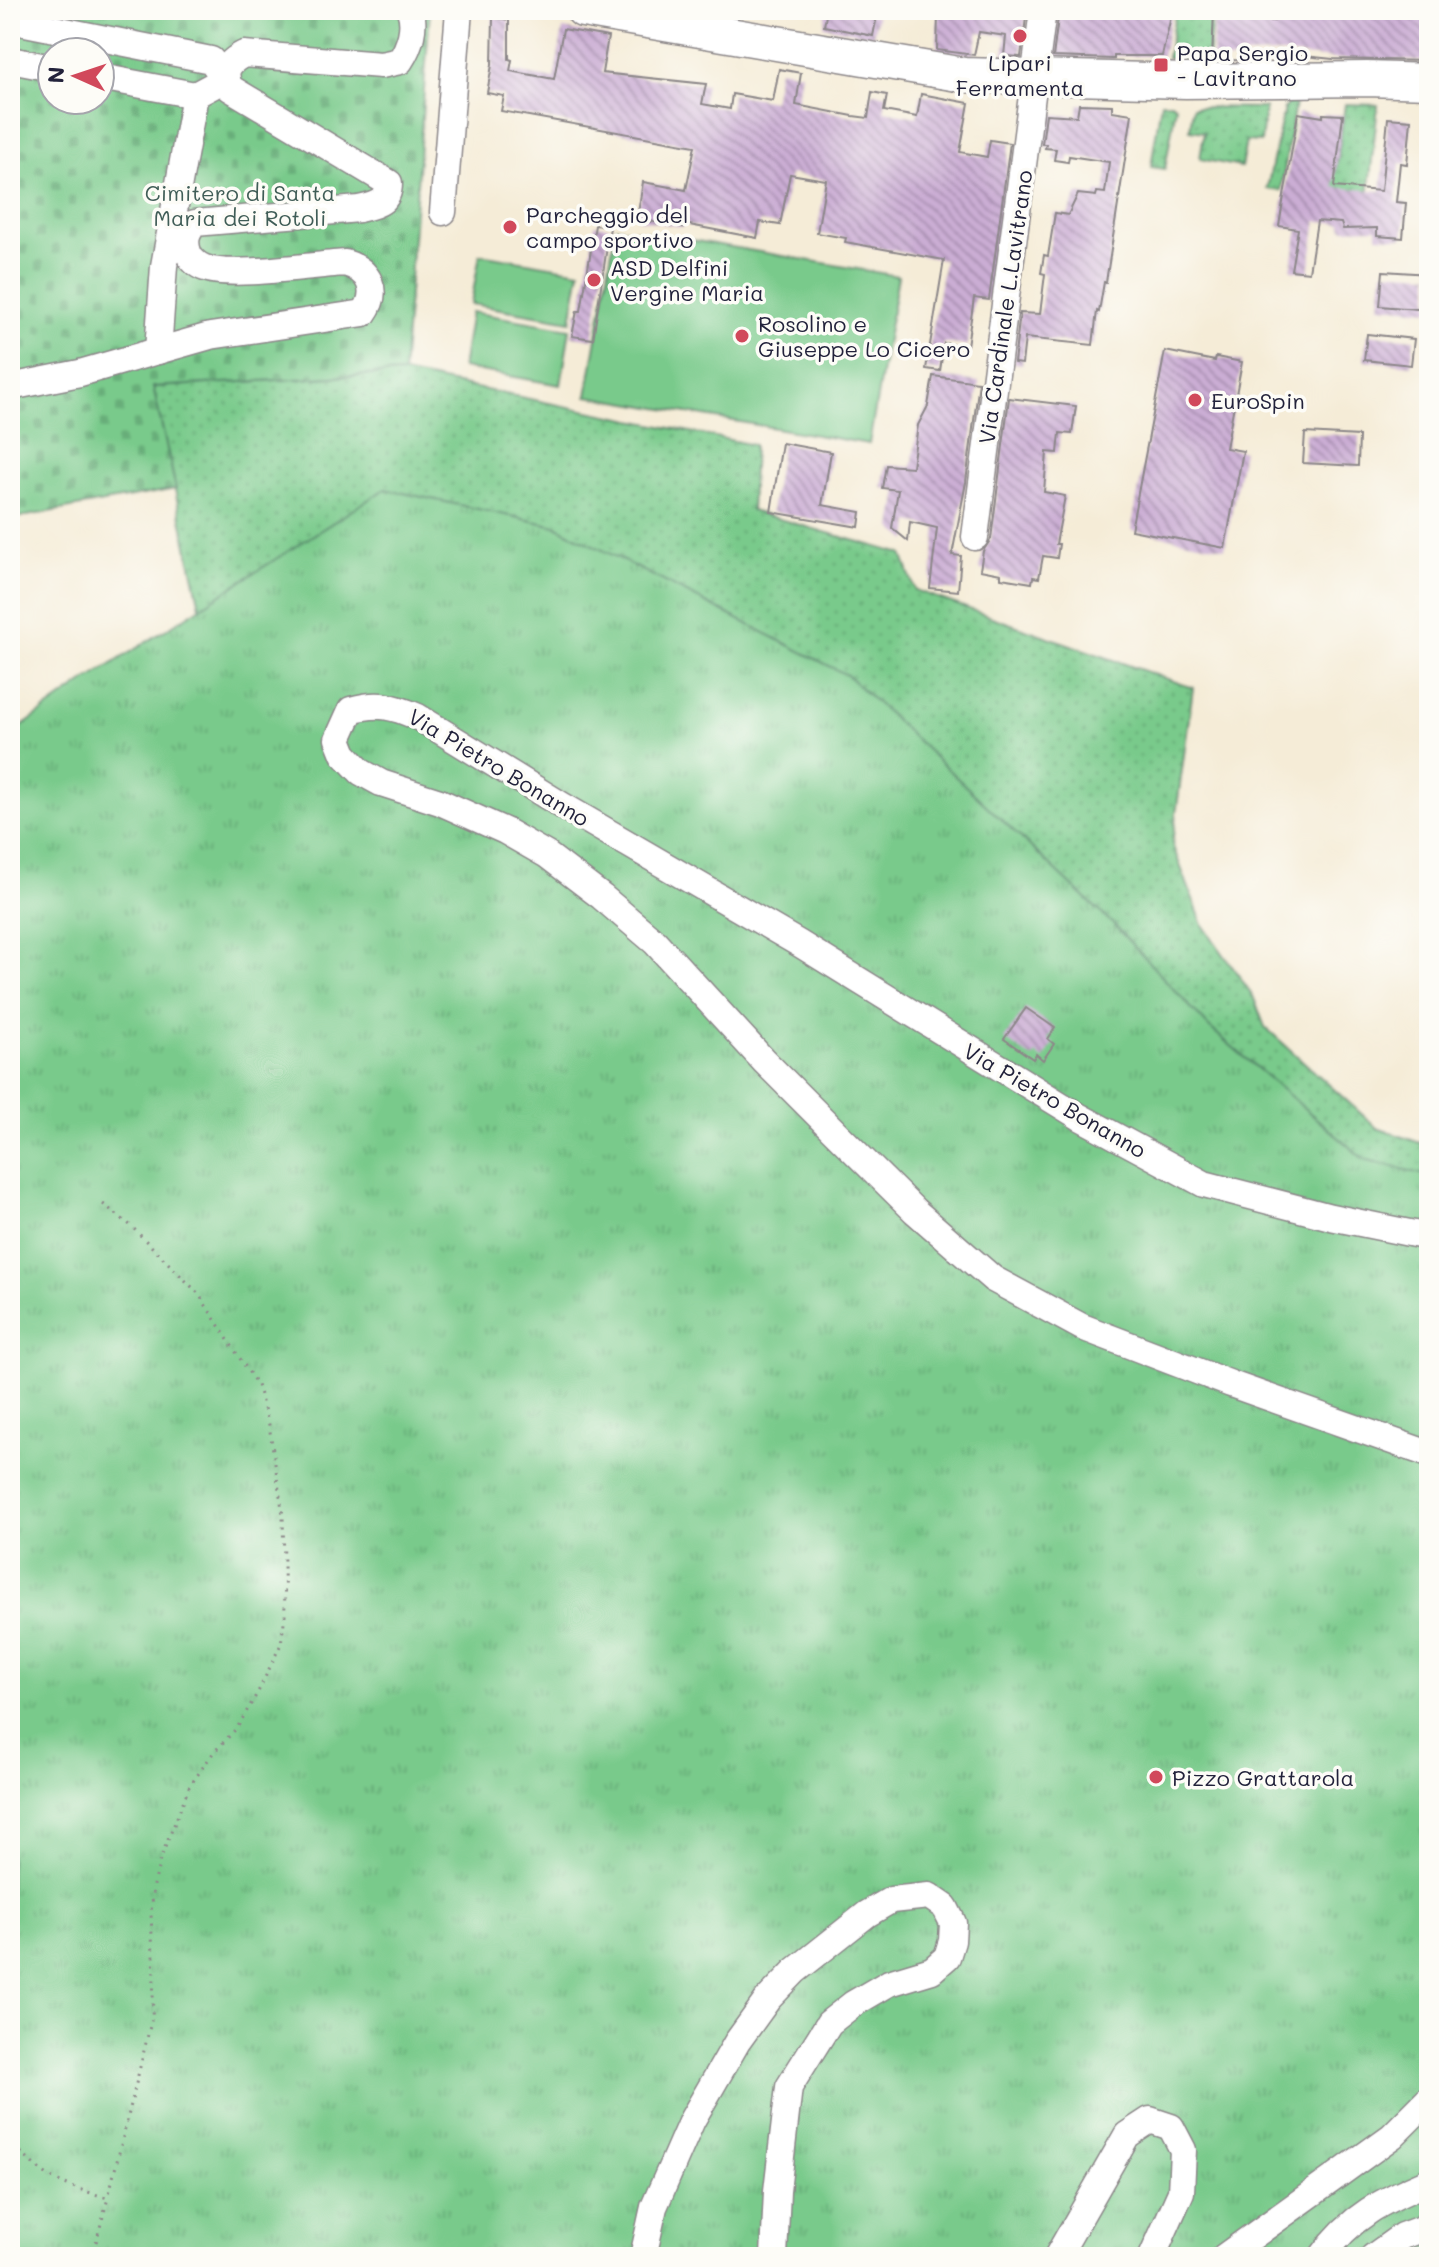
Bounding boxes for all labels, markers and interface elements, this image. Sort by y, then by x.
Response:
marker: Lipari Ferramenta [1011,27,1029,45]
north arrow [36,36,116,116]
place label: Papa Sergio - Lavitrano [1177,38,1308,92]
place label: Lipari Ferramenta [956,48,1084,102]
marker: Papa Sergio - Lavitrano [1152,56,1170,74]
text: N [41,66,70,84]
street label: Via Cardinale L.Lavitrano [971,168,1039,446]
park label: Cimitero di Santa Maria dei Rotoli [145,178,335,232]
place label: Parcheggio del campo sportivo [526,200,693,254]
marker: Parcheggio del campo sportivo [501,218,519,236]
place label: ASD Delfini Vergine Maria [610,253,764,307]
marker: ASD Delfini Vergine Maria [585,271,603,289]
place label: Rosolino e Giuseppe Lo Cicero [758,309,970,363]
marker: Rosolino e Giuseppe Lo Cicero [733,327,751,345]
place label: EuroSpin [1211,386,1305,415]
marker: EuroSpin [1186,391,1204,409]
street label: Via Pietro Bonanno [403,701,595,833]
street label: Via Pietro Bonanno [958,1036,1152,1164]
place label: Pizzo Grattarola [1172,1763,1354,1792]
marker: Pizzo Grattarola [1147,1768,1165,1786]

